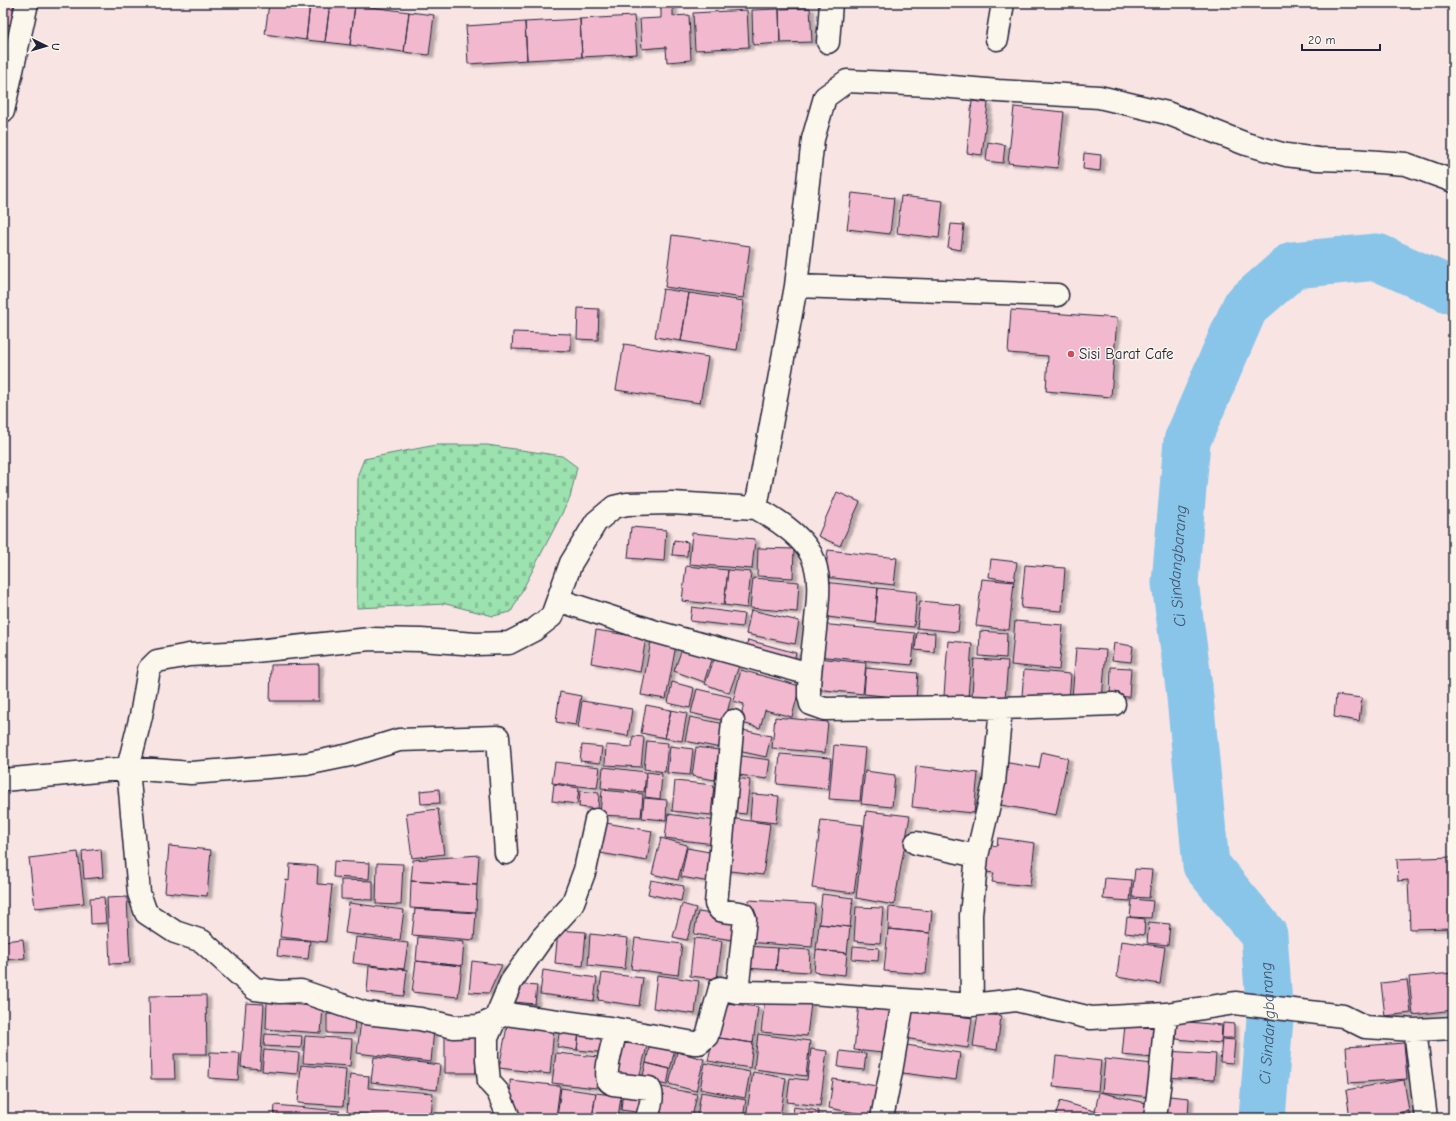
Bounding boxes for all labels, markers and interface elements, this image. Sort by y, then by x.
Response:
north arrow [26,26,66,66]
scale bar [1302,26,1380,52]
text: 20 m [1308,33,1336,47]
text: U [49,43,62,51]
place label: Sisi Barat Cafe [1079,345,1174,363]
marker: Sisi Barat Cafe [1066,349,1076,359]
water label: Ci Sindangbarang [1166,505,1191,628]
water label: Ci Sindangbarang [1256,962,1279,1085]

